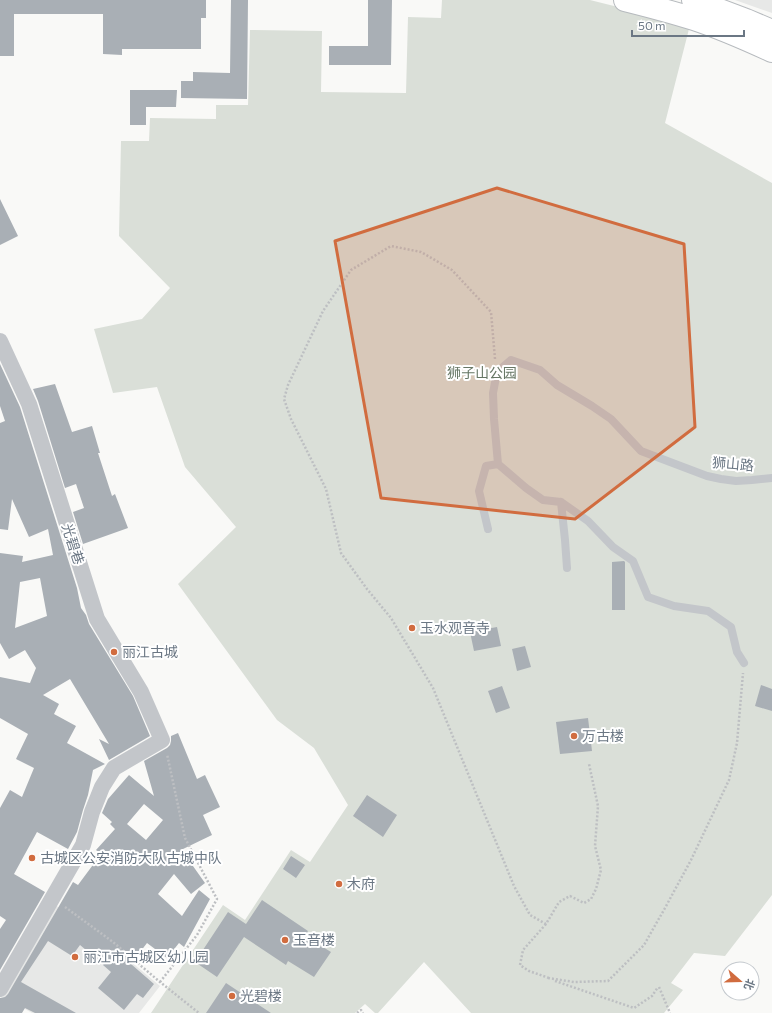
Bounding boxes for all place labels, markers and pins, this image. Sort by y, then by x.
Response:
place label: 玉水观音寺 [420,619,490,636]
marker: 玉水观音寺 [407,623,417,633]
place label: 丽江古城 [122,643,178,660]
marker: 丽江古城 [109,647,119,657]
place label: 万古楼 [582,727,624,744]
marker: 万古楼 [569,731,579,741]
place label: 古城区公安消防大队古城中队 [40,849,222,866]
marker: 古城区公安消防大队古城中队 [27,853,37,863]
place label: 木府 [347,875,375,892]
marker: 木府 [334,879,344,889]
place label: 玉音楼 [293,931,335,948]
marker: 玉音楼 [280,935,290,945]
place label: 丽江市古城区幼儿园 [83,948,209,965]
marker: 丽江市古城区幼儿园 [70,952,80,962]
place label: 光碧楼 [240,987,282,1004]
marker: 光碧楼 [227,991,237,1001]

